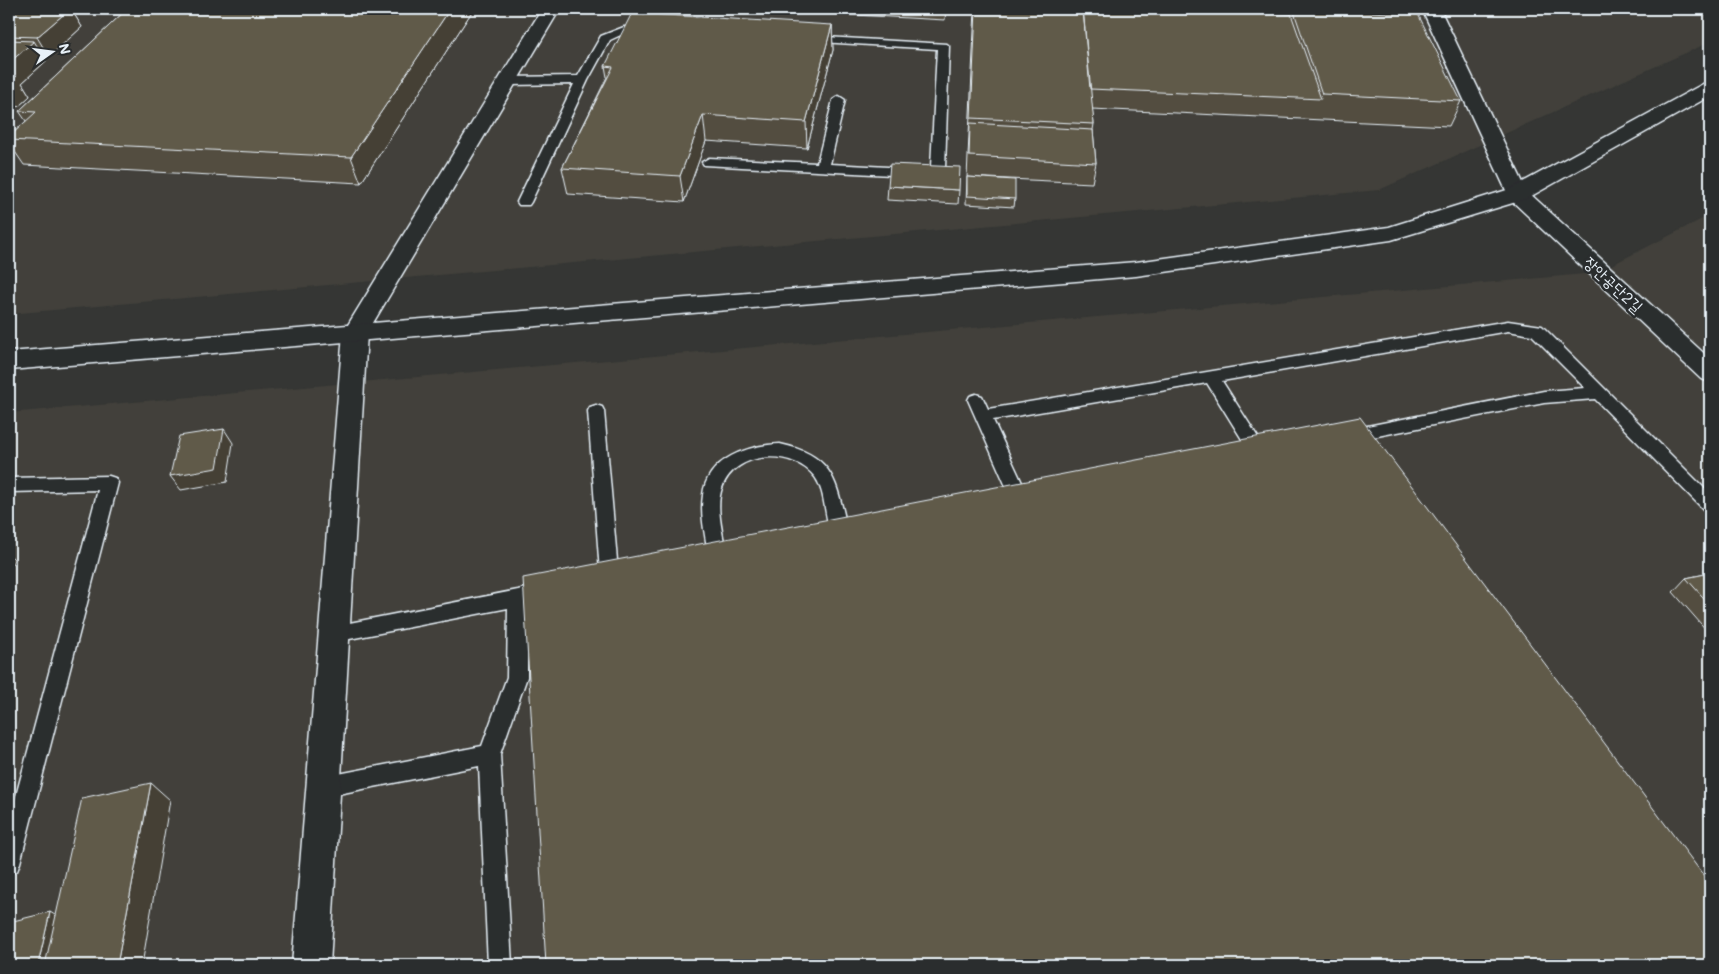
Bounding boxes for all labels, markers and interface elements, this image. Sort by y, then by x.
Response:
north arrow [28,28,78,78]
text: N [55,41,76,56]
street label: 장안공단2길 [1580,251,1648,317]

